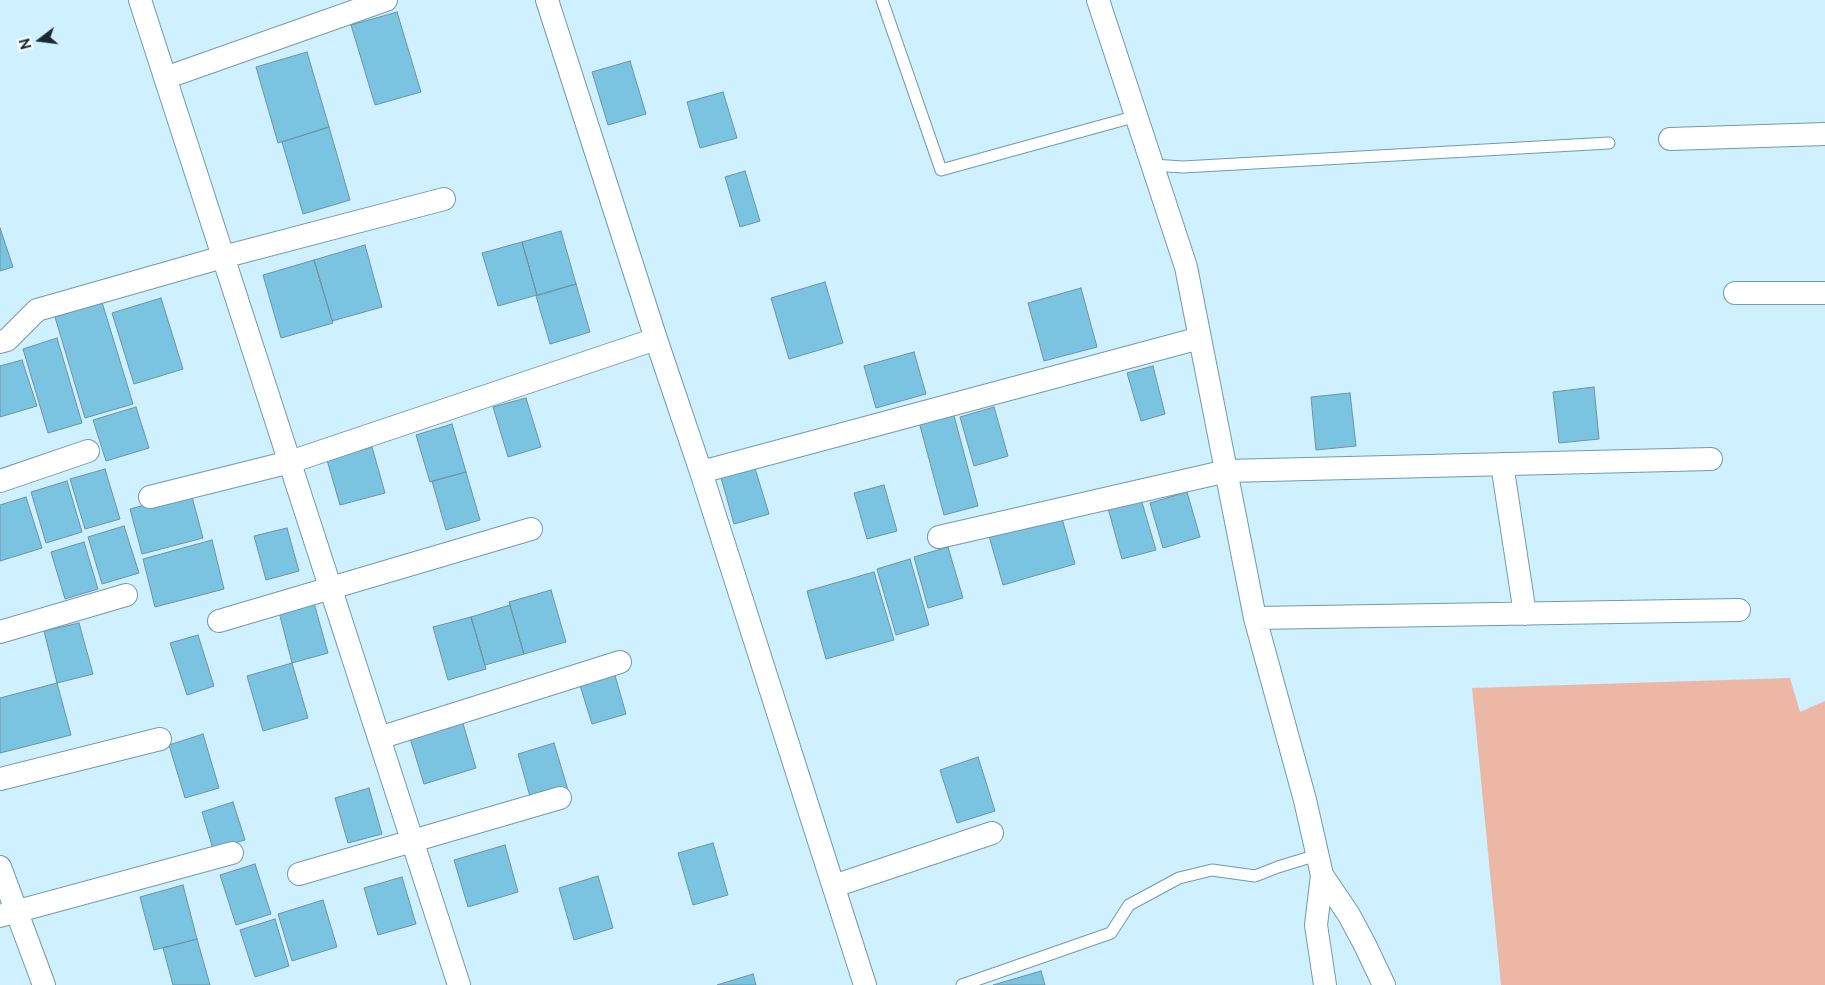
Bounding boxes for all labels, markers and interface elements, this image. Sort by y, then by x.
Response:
north arrow [15,15,65,65]
text: N [16,37,35,51]

